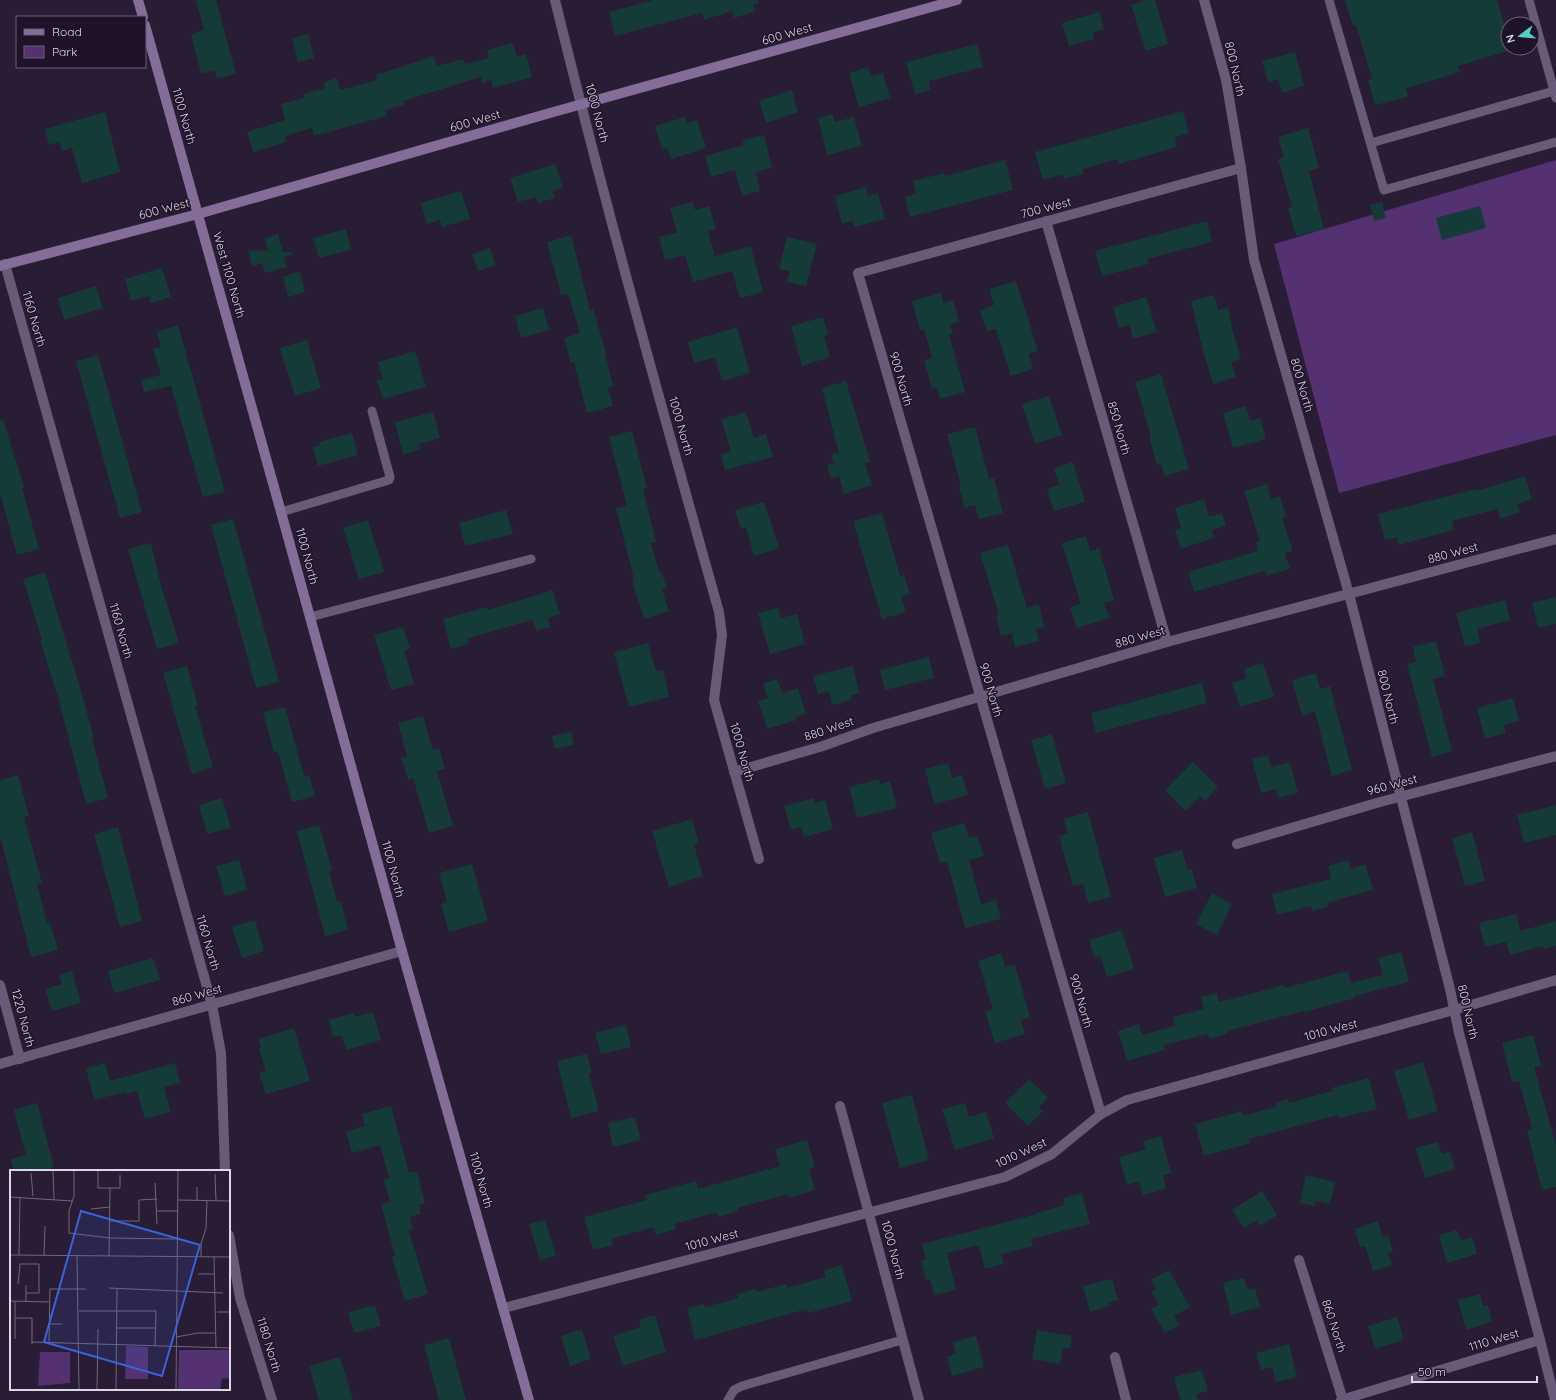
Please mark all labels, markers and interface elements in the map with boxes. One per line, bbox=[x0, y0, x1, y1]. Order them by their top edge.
legend bbox=[16, 16, 146, 68]
north arrow bbox=[1500, 16, 1540, 56]
street label: 600 West bbox=[760, 19, 814, 48]
text: Road bbox=[52, 24, 82, 39]
text: N bbox=[1503, 33, 1518, 45]
street label: 800 North bbox=[1222, 40, 1249, 98]
text: Park bbox=[52, 44, 77, 59]
street label: 1000 North bbox=[582, 82, 613, 144]
street label: 1100 North bbox=[169, 86, 200, 146]
street label: 600 West bbox=[448, 106, 502, 135]
street label: 700 West bbox=[1019, 194, 1073, 221]
street label: 600 West bbox=[137, 195, 191, 222]
street label: West 1100 North bbox=[210, 230, 249, 320]
street label: 1160 North bbox=[19, 289, 50, 348]
street label: 900 North bbox=[887, 350, 916, 408]
street label: 800 North bbox=[1288, 356, 1317, 414]
street label: 1000 North bbox=[666, 395, 697, 457]
street label: 850 North bbox=[1105, 399, 1134, 456]
street label: 1100 North bbox=[293, 526, 322, 586]
street label: 880 West bbox=[1426, 539, 1480, 566]
street label: 1160 North bbox=[106, 601, 137, 660]
street label: 880 West bbox=[1113, 622, 1167, 651]
street label: 900 North bbox=[977, 661, 1006, 719]
street label: 800 North bbox=[1374, 668, 1402, 726]
street label: 880 West bbox=[802, 713, 856, 744]
street label: 1000 North bbox=[727, 721, 758, 783]
street label: 960 West bbox=[1365, 771, 1419, 798]
street label: 1100 North bbox=[379, 839, 408, 899]
street label: 1160 North bbox=[193, 913, 224, 972]
street label: 900 North bbox=[1067, 972, 1096, 1030]
street label: 860 West bbox=[170, 980, 224, 1009]
street label: 800 North bbox=[1455, 983, 1482, 1041]
street label: 1220 North bbox=[9, 987, 38, 1049]
street label: 1010 West bbox=[1303, 1015, 1359, 1044]
street label: 1010 West bbox=[993, 1134, 1049, 1171]
street label: 1100 North bbox=[466, 1150, 497, 1210]
inset map bbox=[10, 1170, 230, 1390]
street label: 1000 North bbox=[878, 1219, 909, 1281]
street label: 1010 West bbox=[684, 1225, 740, 1254]
street label: 860 North bbox=[1319, 1297, 1350, 1354]
street label: 1180 North bbox=[254, 1315, 285, 1374]
street label: 1110 West bbox=[1467, 1325, 1521, 1354]
scale bar bbox=[1412, 1358, 1537, 1384]
text: 50 m bbox=[1418, 1364, 1446, 1379]

